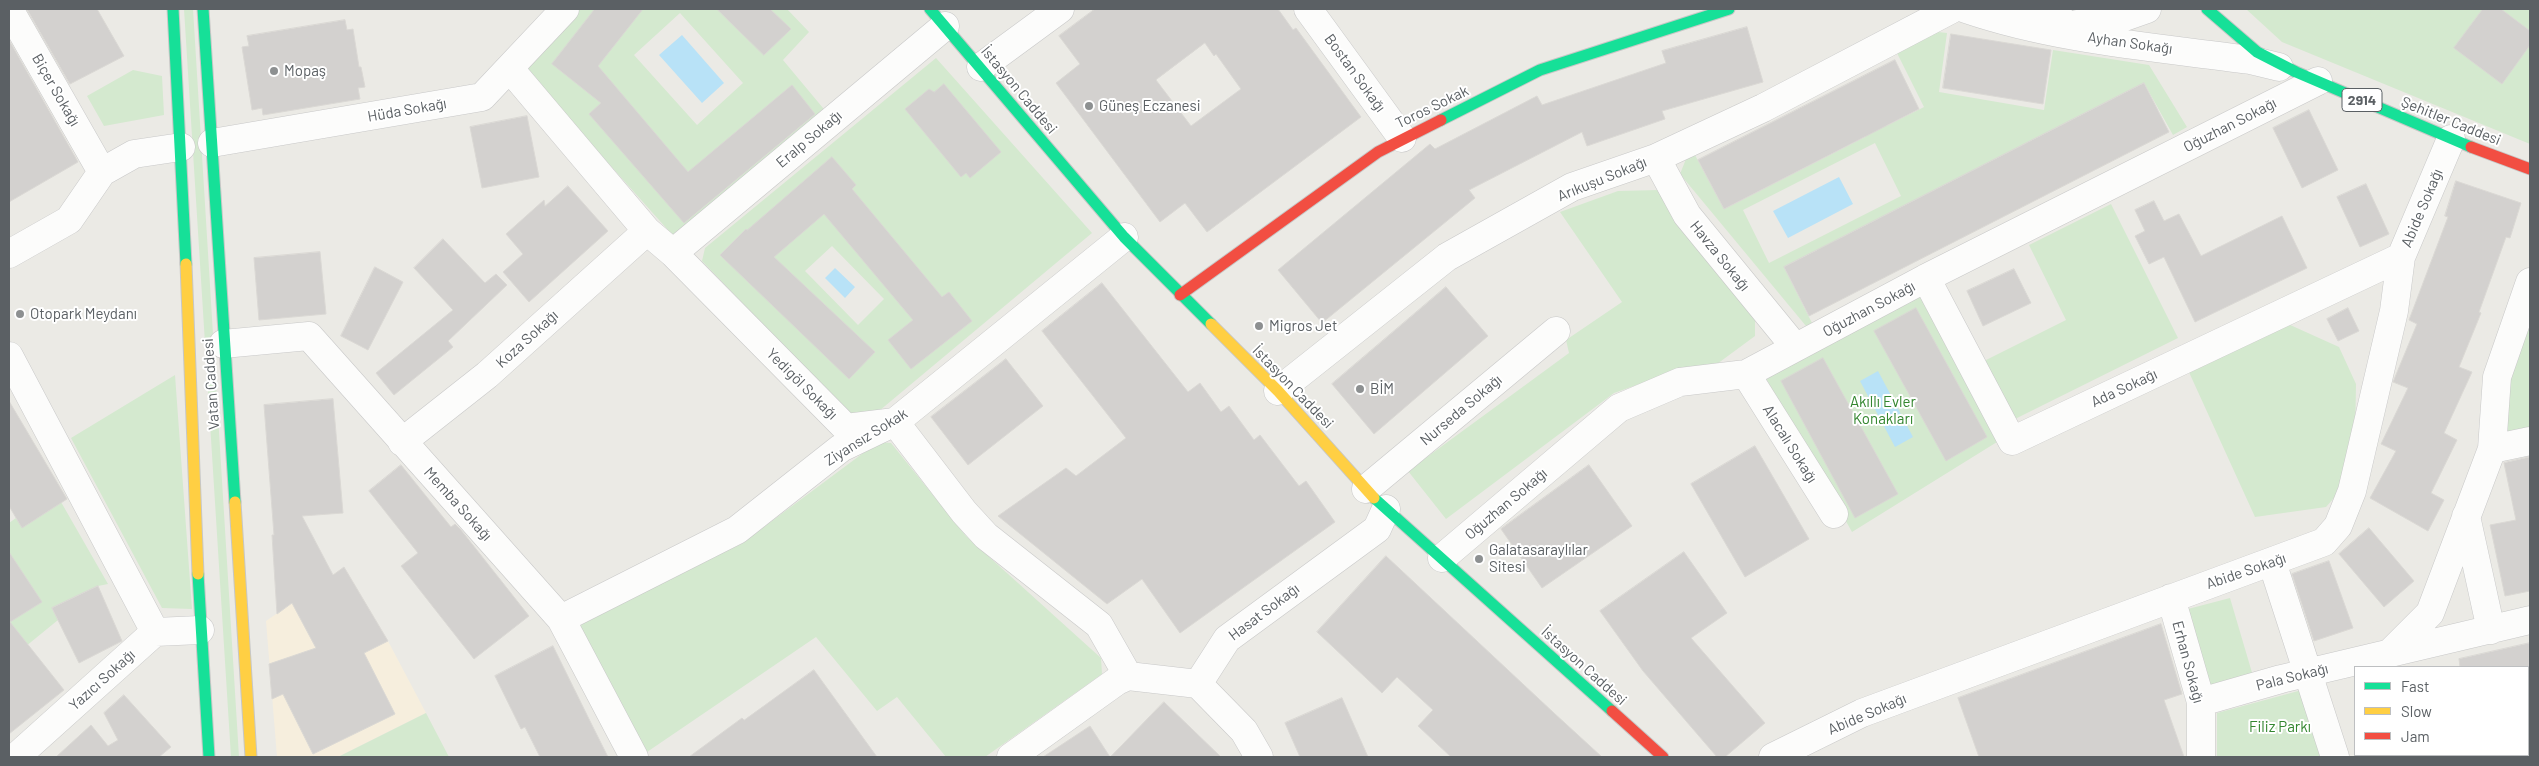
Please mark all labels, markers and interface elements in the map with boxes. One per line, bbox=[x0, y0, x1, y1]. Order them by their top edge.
street label: Ayhan Sokağı bbox=[2086, 28, 2174, 58]
street label: Bostan Sokağı bbox=[1321, 30, 1389, 116]
street label: İstasyon Caddesi bbox=[977, 43, 1061, 137]
street label: Biçer Sokağı bbox=[28, 51, 84, 129]
place label: Mopaş bbox=[284, 62, 326, 80]
marker: Mopaş bbox=[268, 65, 280, 77]
street label: Toros Sokak bbox=[1393, 82, 1471, 132]
road number: 2914 bbox=[2342, 88, 2382, 112]
street label: Şehitler Caddesi bbox=[2398, 93, 2504, 149]
street label: Hüda Sokağı bbox=[366, 94, 448, 126]
street label: Oğuzhan Sokağı bbox=[2180, 94, 2280, 156]
place label: Güneş Eczanesi bbox=[1099, 97, 1201, 115]
marker: Güneş Eczanesi bbox=[1083, 100, 1095, 112]
street label: Eralp Sokağı bbox=[773, 106, 845, 172]
street label: Arıkuşu Sokağı bbox=[1555, 153, 1649, 205]
street label: Abide Sokağı bbox=[2397, 166, 2447, 250]
street label: Havza Sokağı bbox=[1686, 217, 1754, 295]
street label: Oğuzhan Sokağı bbox=[1820, 277, 1918, 341]
place label: Otopark Meydanı bbox=[30, 305, 137, 323]
street label: Koza Sokağı bbox=[492, 306, 562, 372]
marker: Otopark Meydanı bbox=[14, 308, 26, 320]
place label: Migros Jet bbox=[1269, 317, 1337, 335]
marker: Migros Jet bbox=[1253, 320, 1265, 332]
street label: Vatan Caddesi bbox=[199, 338, 223, 430]
street label: İstasyon Caddesi bbox=[1249, 342, 1337, 432]
street label: Yedigöl Sokağı bbox=[763, 345, 841, 423]
street label: Ada Sokağı bbox=[2088, 365, 2160, 411]
street label: Nurseda Sokağı bbox=[1417, 371, 1505, 449]
place label: BİM bbox=[1370, 380, 1394, 398]
marker: BİM bbox=[1354, 383, 1366, 395]
park label: Akıllı Evler Konakları bbox=[1850, 393, 1916, 428]
street label: Alacalı Sokağı bbox=[1759, 402, 1821, 486]
street label: Ziyansız Sokak bbox=[821, 404, 911, 470]
street label: Memba Sokağı bbox=[420, 463, 496, 545]
street label: Oğuzhan Sokağı bbox=[1461, 464, 1551, 544]
place label: Galatasaraylılar Sitesi bbox=[1489, 541, 1588, 576]
street label: Abide Sokağı bbox=[2204, 549, 2288, 593]
marker: Galatasaraylılar Sitesi bbox=[1473, 553, 1485, 565]
street label: Hasat Sokağı bbox=[1225, 580, 1303, 644]
street label: Erhan Sokağı bbox=[2168, 619, 2208, 705]
street label: İstasyon Caddesi bbox=[1538, 623, 1630, 709]
street label: Yazıcı Sokağı bbox=[65, 646, 139, 714]
street label: Pala Sokağı bbox=[2254, 659, 2330, 695]
legend bbox=[2354, 666, 2529, 756]
text: Fast bbox=[2401, 677, 2429, 695]
street label: Abide Sokağı bbox=[1825, 689, 1909, 739]
text: Slow bbox=[2401, 702, 2432, 720]
park label: Filiz Parkı bbox=[2249, 718, 2311, 736]
text: Jam bbox=[2401, 727, 2430, 745]

